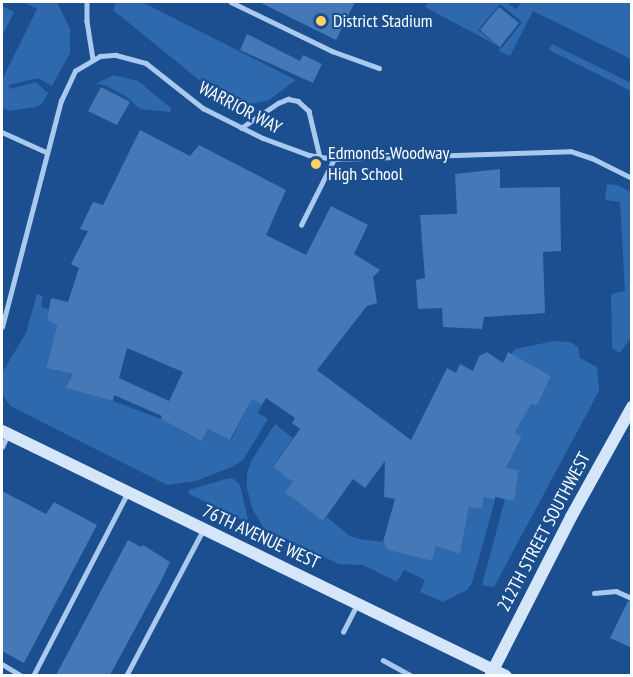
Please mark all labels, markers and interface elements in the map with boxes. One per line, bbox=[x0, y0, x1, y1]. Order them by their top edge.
place label: District Stadium bbox=[333, 10, 432, 32]
marker: District Stadium bbox=[314, 14, 328, 28]
street label: WARRIOR WAY bbox=[195, 77, 285, 139]
place label: Edmonds-Woodway High School bbox=[328, 143, 449, 186]
marker: Edmonds-Woodway High School bbox=[309, 157, 323, 171]
street label: 212TH STREET SOUTHWEST bbox=[493, 448, 595, 616]
street label: 76TH AVENUE WEST bbox=[199, 500, 323, 574]

